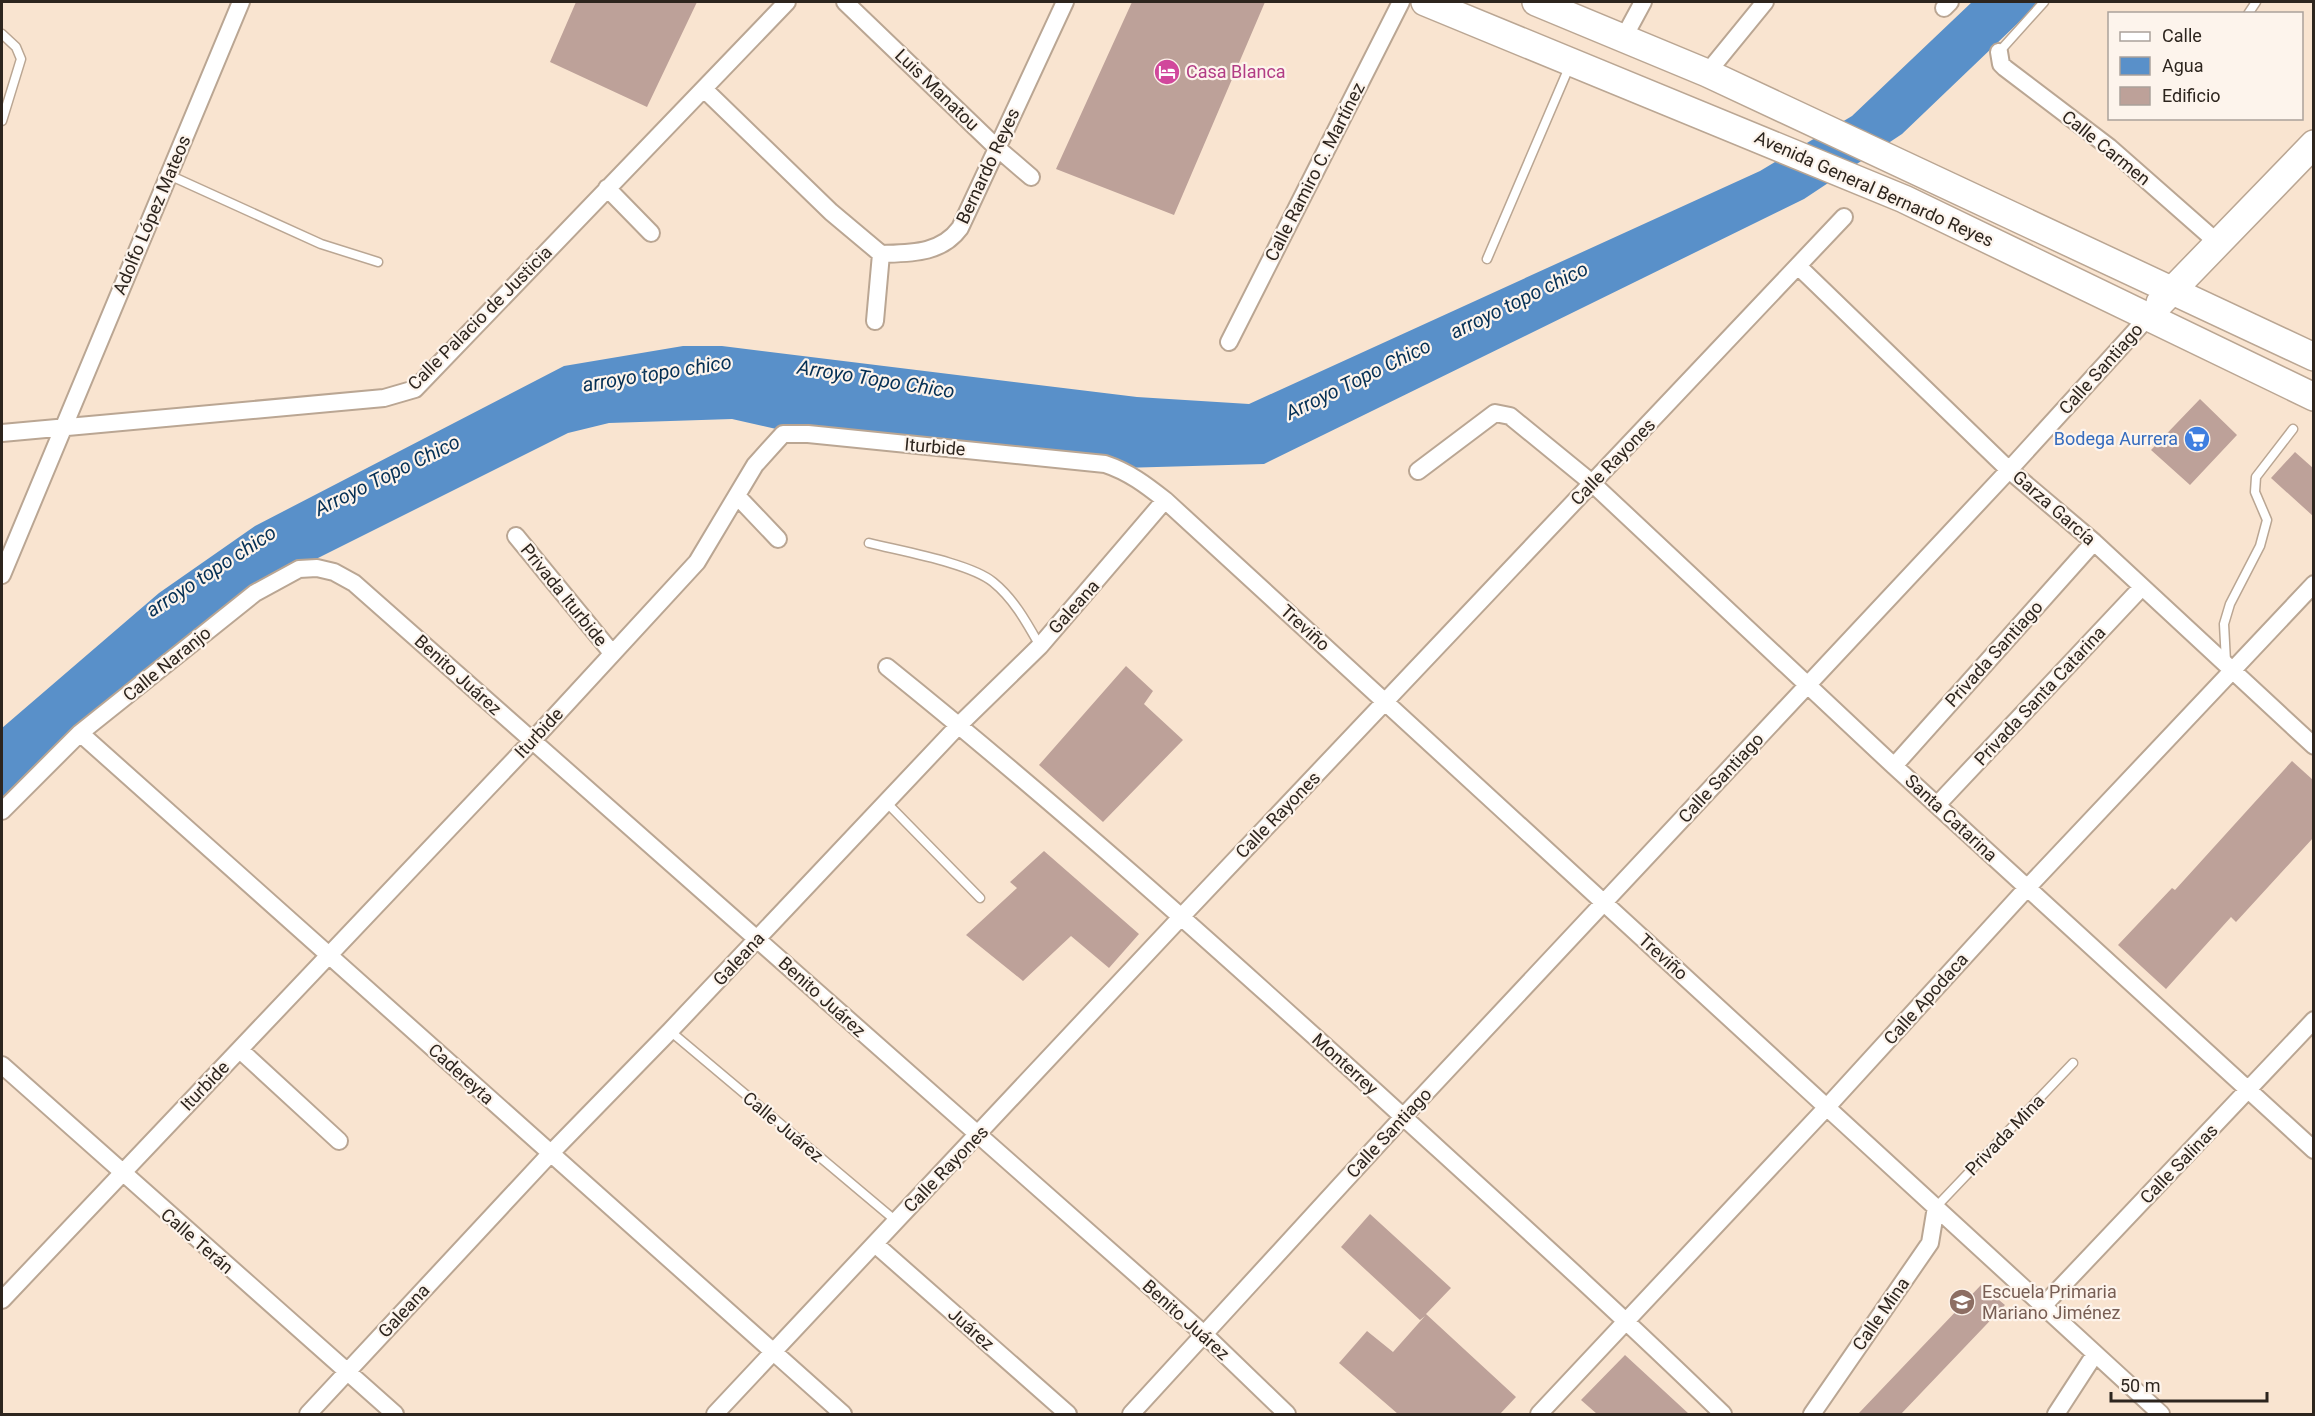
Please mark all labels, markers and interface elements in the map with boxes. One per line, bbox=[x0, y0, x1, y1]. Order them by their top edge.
legend bbox=[2108, 12, 2303, 120]
text: Calle bbox=[2162, 25, 2202, 46]
street label: Luis Manatou bbox=[891, 44, 984, 135]
text: Agua bbox=[2162, 55, 2204, 76]
hotel icon: Casa Blanca bbox=[1152, 57, 1182, 87]
place label: Casa Blanca bbox=[1186, 61, 1286, 82]
street label: Calle Ramiro C. Martínez bbox=[1260, 79, 1369, 265]
text: Edificio bbox=[2162, 85, 2221, 106]
street label: Bernardo Reyes bbox=[952, 105, 1024, 227]
street label: Calle Carmen bbox=[2058, 106, 2155, 189]
street label: Avenida General Bernardo Reyes bbox=[1752, 126, 1997, 251]
street label: Adolfo López Mateos bbox=[108, 132, 195, 298]
street label: Calle Palacio de Justicia bbox=[403, 241, 556, 394]
water label: arroyo topo chico bbox=[1446, 256, 1592, 344]
street label: Calle Santiago bbox=[2054, 319, 2147, 418]
water label: Arroyo Topo Chico bbox=[1280, 333, 1435, 425]
water label: arroyo topo chico bbox=[581, 349, 733, 397]
water label: Arroyo Topo Chico bbox=[795, 355, 956, 403]
street label: Calle Rayones bbox=[1566, 414, 1659, 509]
supermarket icon: Bodega Aurrera bbox=[2182, 424, 2212, 454]
place label: Bodega Aurrera bbox=[2054, 428, 2178, 449]
water label: Arroyo Topo Chico bbox=[309, 429, 464, 521]
street label: Iturbide bbox=[904, 433, 966, 460]
street label: Garza García bbox=[2009, 466, 2100, 549]
water label: arroyo topo chico bbox=[141, 520, 281, 622]
street label: Privada Iturbide bbox=[517, 539, 612, 650]
street label: Galeana bbox=[1044, 575, 1103, 638]
street label: Privada Santiago bbox=[1941, 596, 2047, 711]
street label: Treviño bbox=[1276, 600, 1334, 655]
street label: Calle Naranjo bbox=[119, 622, 215, 705]
street label: Privada Santa Catarina bbox=[1970, 622, 2110, 770]
street label: Benito Juárez bbox=[411, 630, 506, 719]
street label: Iturbide bbox=[510, 703, 567, 762]
street label: Calle Santiago bbox=[1674, 728, 1768, 827]
street label: Calle Rayones bbox=[1231, 767, 1324, 862]
street label: Santa Catarina bbox=[1901, 770, 2002, 866]
street label: Galeana bbox=[709, 928, 769, 990]
street label: Treviño bbox=[1634, 929, 1692, 984]
street label: Calle Apodaca bbox=[1879, 949, 1972, 1049]
street label: Benito Juárez bbox=[775, 952, 870, 1041]
street label: Monterrey bbox=[1308, 1029, 1383, 1099]
street label: Cadereyta bbox=[424, 1039, 498, 1108]
street label: Iturbide bbox=[176, 1056, 233, 1115]
street label: Calle Santiago bbox=[1342, 1083, 1436, 1182]
street label: Calle Juárez bbox=[739, 1087, 828, 1166]
street label: Privada Mina bbox=[1961, 1090, 2048, 1180]
street label: Calle Salinas bbox=[2135, 1119, 2222, 1208]
street label: Calle Rayones bbox=[899, 1121, 992, 1216]
street label: Calle Terán bbox=[157, 1204, 238, 1278]
street label: Calle Mina bbox=[1848, 1273, 1913, 1354]
street label: Benito Juárez bbox=[1139, 1275, 1234, 1364]
street label: Galeana bbox=[374, 1280, 434, 1342]
place label: Escuela Primaria Mariano Jiménez bbox=[1982, 1281, 2121, 1323]
school or university icon: Escuela Primaria Mariano Jiménez bbox=[1947, 1287, 1977, 1317]
street label: Juárez bbox=[944, 1303, 999, 1354]
scale bar bbox=[2111, 1365, 2267, 1403]
text: 50 m bbox=[2120, 1375, 2160, 1396]

